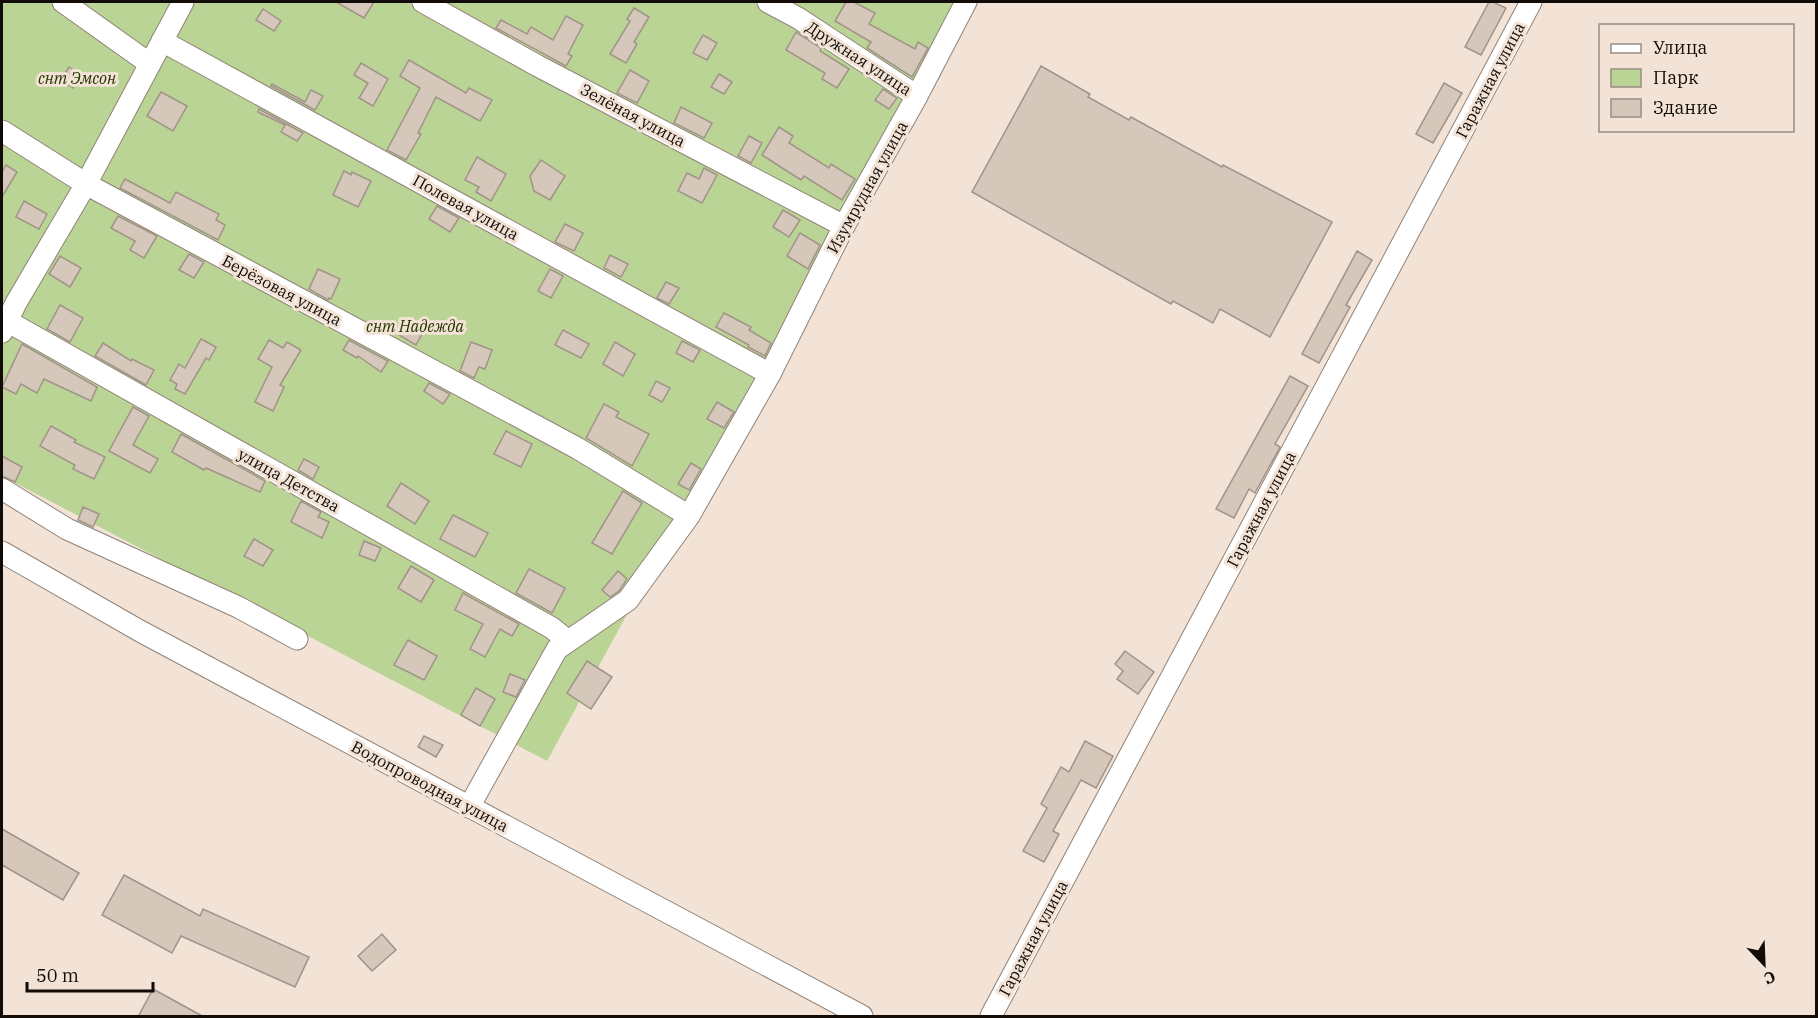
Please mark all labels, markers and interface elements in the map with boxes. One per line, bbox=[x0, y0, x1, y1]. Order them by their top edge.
street label: Дружная улица bbox=[803, 16, 916, 100]
street label: Гаражная улица bbox=[1451, 19, 1529, 141]
legend bbox=[1599, 24, 1794, 132]
text: Улица bbox=[1653, 36, 1708, 59]
text: Парк bbox=[1653, 66, 1699, 89]
park label: снт Эмсон bbox=[38, 68, 116, 88]
street label: Зелёная улица bbox=[577, 79, 689, 151]
text: Здание bbox=[1653, 96, 1718, 119]
street label: Изумрудная улица bbox=[822, 117, 912, 257]
street label: Полевая улица bbox=[410, 170, 523, 244]
street label: Берёзовая улица bbox=[219, 250, 345, 330]
park label: снт Надежда bbox=[366, 316, 464, 336]
street label: улица Детства bbox=[235, 444, 344, 516]
street label: Гаражная улица bbox=[1222, 448, 1300, 570]
street label: Водопроводная улица bbox=[348, 736, 512, 836]
street label: Гаражная улица bbox=[994, 877, 1072, 999]
north arrow bbox=[1734, 934, 1794, 994]
scale bar bbox=[27, 955, 153, 993]
text: 50 m bbox=[36, 964, 79, 987]
text: С bbox=[1761, 967, 1779, 989]

